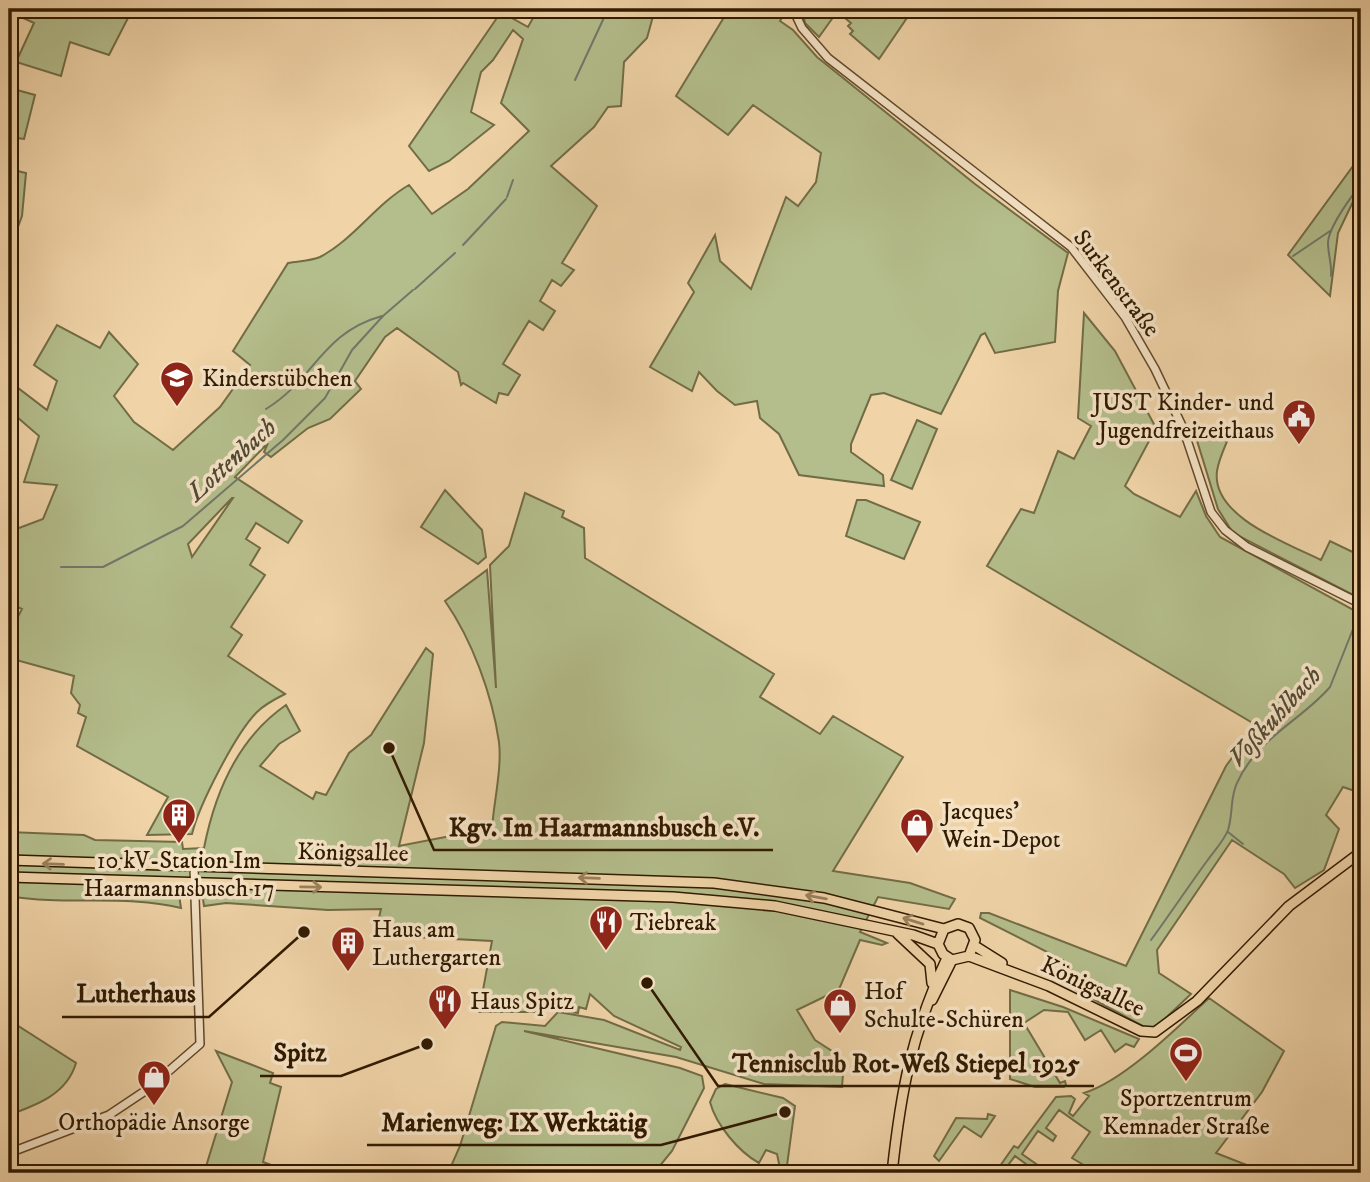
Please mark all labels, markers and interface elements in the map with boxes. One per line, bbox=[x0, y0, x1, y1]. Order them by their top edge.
street label: Surkenstraße bbox=[1066, 224, 1166, 343]
school or university icon: Kinderstübchen bbox=[158, 359, 196, 408]
place label: Kinderstübchen bbox=[202, 364, 353, 394]
place label: JUST Kinder- und Jugendfreizeithaus bbox=[1091, 388, 1274, 446]
public building icon: JUST Kinder- und Jugendfreizeithaus bbox=[1280, 397, 1318, 446]
water label: Lottenbach bbox=[179, 411, 284, 510]
water label: Voßkuhlbach bbox=[1221, 660, 1329, 774]
building icon: 10 kV-Station Im Haarmannsbusch 17 bbox=[160, 796, 198, 845]
place label: Jacques’ Wein-Depot bbox=[940, 797, 1061, 855]
callout: Kgv. Im Haarmannsbusch e.V. bbox=[434, 803, 773, 850]
shop icon: Jacques’ Wein-Depot bbox=[898, 806, 936, 855]
text: Kgv. Im Haarmannsbusch e.V. bbox=[449, 812, 759, 845]
street label: Königsallee bbox=[297, 837, 409, 869]
place label: 10 kV-Station Im Haarmannsbusch 17 bbox=[83, 846, 275, 904]
one-way arrow bbox=[42, 857, 65, 870]
one-way arrow bbox=[578, 871, 601, 884]
one-way arrow bbox=[299, 881, 322, 894]
one-way arrow bbox=[805, 890, 828, 903]
restaurant icon: Tiebreak bbox=[587, 903, 625, 952]
place label: Tiebreak bbox=[630, 908, 716, 938]
one-way arrow bbox=[902, 914, 924, 927]
place label: Haus am Luthergarten bbox=[372, 915, 501, 973]
building icon: Haus am Luthergarten bbox=[329, 924, 367, 973]
street label: Königsallee bbox=[1036, 950, 1149, 1024]
callout: Lutherhaus bbox=[62, 970, 209, 1017]
place label: Hof Schulte-Schüren bbox=[864, 977, 1024, 1035]
text: Lutherhaus bbox=[76, 978, 196, 1011]
restaurant icon: Haus Spitz bbox=[426, 982, 464, 1031]
shop icon: Hof Schulte-Schüren bbox=[821, 986, 859, 1035]
place label: Haus Spitz bbox=[470, 987, 575, 1017]
callout: Spitz bbox=[260, 1029, 341, 1076]
sports icon: Sportzentrum Kemnader Straße bbox=[1167, 1034, 1205, 1083]
text: Spitz bbox=[274, 1037, 327, 1070]
callout: Tennisclub Rot-Weß Stiepel 1925 bbox=[718, 1039, 1094, 1086]
text: Tennisclub Rot-Weß Stiepel 1925 bbox=[731, 1048, 1080, 1081]
shop icon: Orthopädie Ansorge bbox=[135, 1058, 173, 1107]
place label: Sportzentrum Kemnader Straße bbox=[1102, 1084, 1270, 1142]
callout: Marienweg: IX Werktätig bbox=[367, 1098, 661, 1145]
text: Marienweg: IX Werktätig bbox=[381, 1107, 648, 1140]
place label: Orthopädie Ansorge bbox=[58, 1108, 250, 1138]

